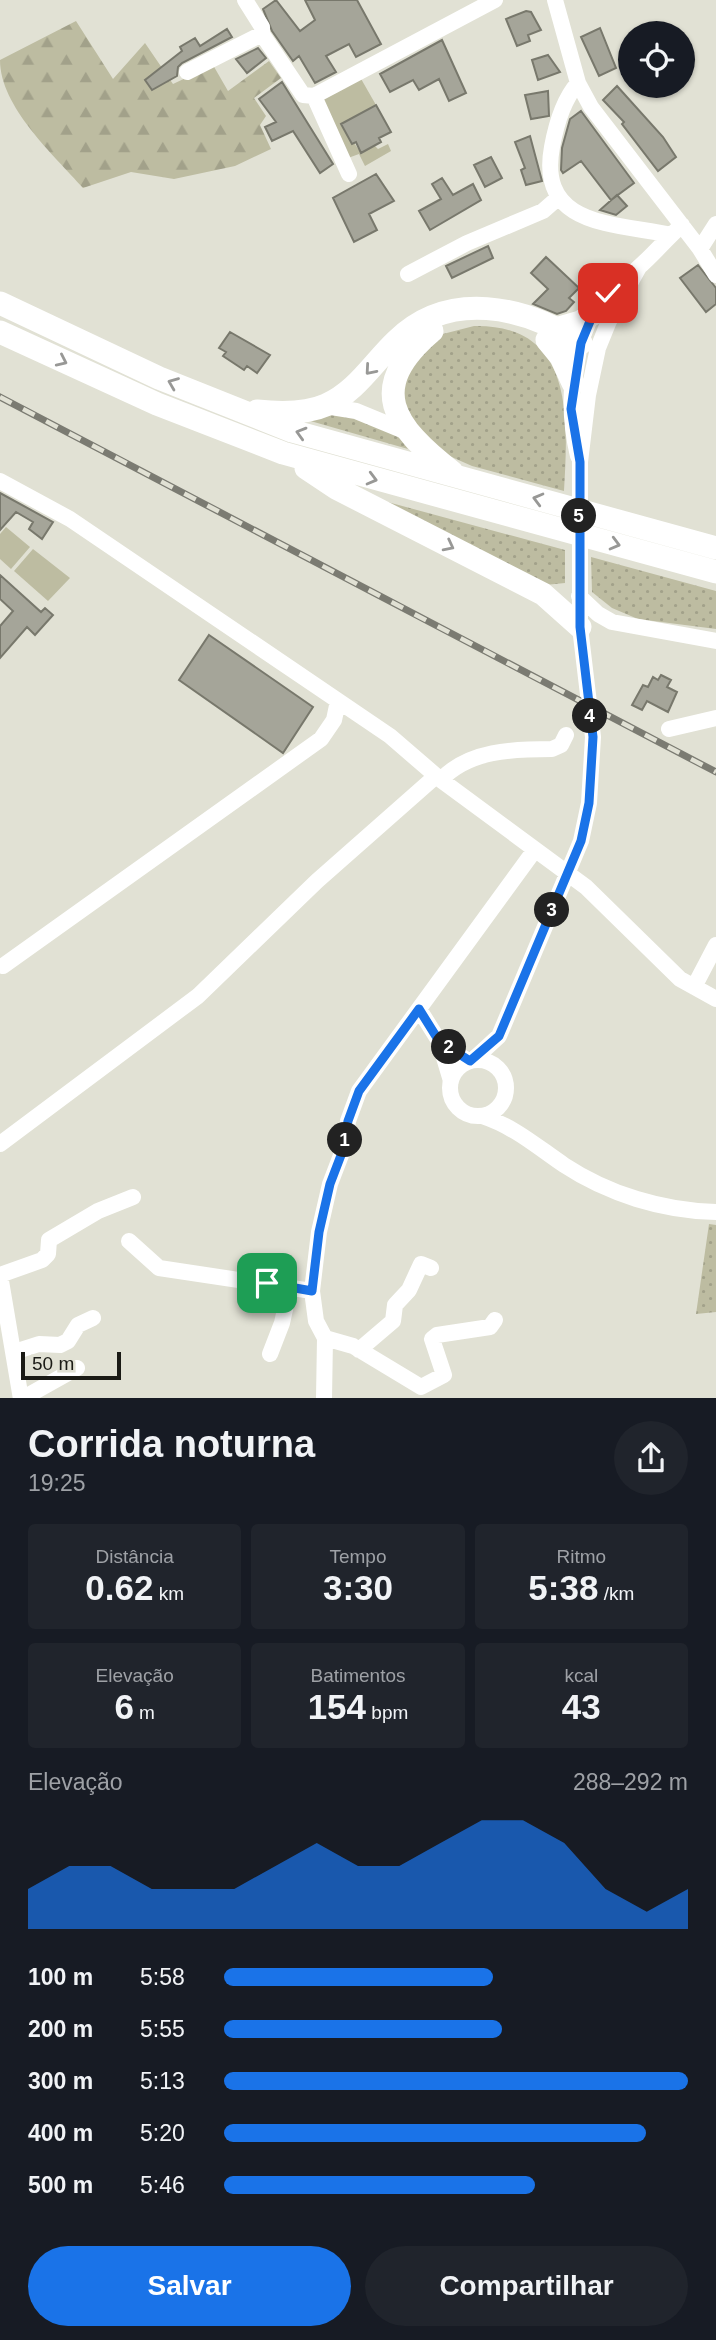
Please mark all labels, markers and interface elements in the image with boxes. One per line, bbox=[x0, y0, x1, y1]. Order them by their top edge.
map controls bbox=[618, 21, 695, 98]
button: locate bbox=[618, 21, 695, 98]
pin bbox=[578, 263, 638, 323]
icon: check bbox=[589, 274, 627, 312]
one-way arrow bbox=[54, 353, 67, 367]
one-way arrow bbox=[366, 362, 378, 375]
one-way arrow bbox=[167, 378, 179, 392]
one-way arrow bbox=[295, 426, 307, 441]
one-way arrow bbox=[366, 471, 378, 485]
one-way arrow bbox=[533, 493, 545, 508]
pin: 5 bbox=[562, 498, 596, 534]
text: 5 bbox=[573, 505, 584, 526]
one-way arrow bbox=[609, 536, 621, 550]
one-way arrow bbox=[442, 538, 454, 551]
pin: 4 bbox=[572, 698, 608, 734]
text: 4 bbox=[584, 705, 595, 726]
pin: 3 bbox=[534, 892, 570, 928]
text: 3 bbox=[546, 899, 557, 920]
pin: 2 bbox=[432, 1030, 466, 1064]
text: 2 bbox=[443, 1036, 454, 1057]
pin: 1 bbox=[328, 1122, 362, 1158]
text: 1 bbox=[339, 1129, 350, 1150]
pin bbox=[237, 1253, 297, 1313]
icon: arrive bbox=[248, 1264, 286, 1302]
scale bar bbox=[21, 1350, 121, 1381]
text: 50 m bbox=[32, 1353, 74, 1374]
button: share bbox=[614, 1421, 688, 1495]
text: Corrida noturna bbox=[28, 1423, 315, 1465]
text: 19:25 bbox=[28, 1470, 86, 1496]
text: Distância bbox=[96, 1546, 174, 1567]
text: Tempo bbox=[329, 1546, 387, 1567]
text: Ritmo bbox=[557, 1546, 606, 1567]
text: 0.62 bbox=[85, 1568, 153, 1607]
text: 3:30 bbox=[323, 1568, 393, 1607]
text: 5:38 bbox=[528, 1568, 598, 1607]
text: km bbox=[153, 1583, 184, 1604]
text: /km bbox=[598, 1583, 634, 1604]
text: Elevação bbox=[96, 1665, 174, 1686]
text: Batimentos bbox=[310, 1665, 406, 1686]
text: kcal bbox=[564, 1665, 598, 1686]
text: 6 bbox=[114, 1687, 134, 1726]
text: 154 bbox=[308, 1687, 366, 1726]
text: 43 bbox=[562, 1687, 601, 1726]
text: m bbox=[134, 1702, 155, 1723]
text: bpm bbox=[366, 1702, 408, 1723]
text: Elevação bbox=[28, 1769, 123, 1795]
text: 288–292 m bbox=[573, 1769, 688, 1795]
text: 100 m bbox=[28, 1964, 93, 1990]
text: 5:58 bbox=[140, 1964, 185, 1990]
text: 200 m bbox=[28, 2016, 93, 2042]
text: 5:55 bbox=[140, 2016, 185, 2042]
text: 300 m bbox=[28, 2068, 93, 2094]
text: 5:13 bbox=[140, 2068, 185, 2094]
text: 400 m bbox=[28, 2120, 93, 2146]
text: 5:20 bbox=[140, 2120, 185, 2146]
text: 500 m bbox=[28, 2172, 93, 2198]
text: 5:46 bbox=[140, 2172, 185, 2198]
button: Salvar bbox=[28, 2246, 351, 2326]
button: Compartilhar bbox=[365, 2246, 688, 2326]

